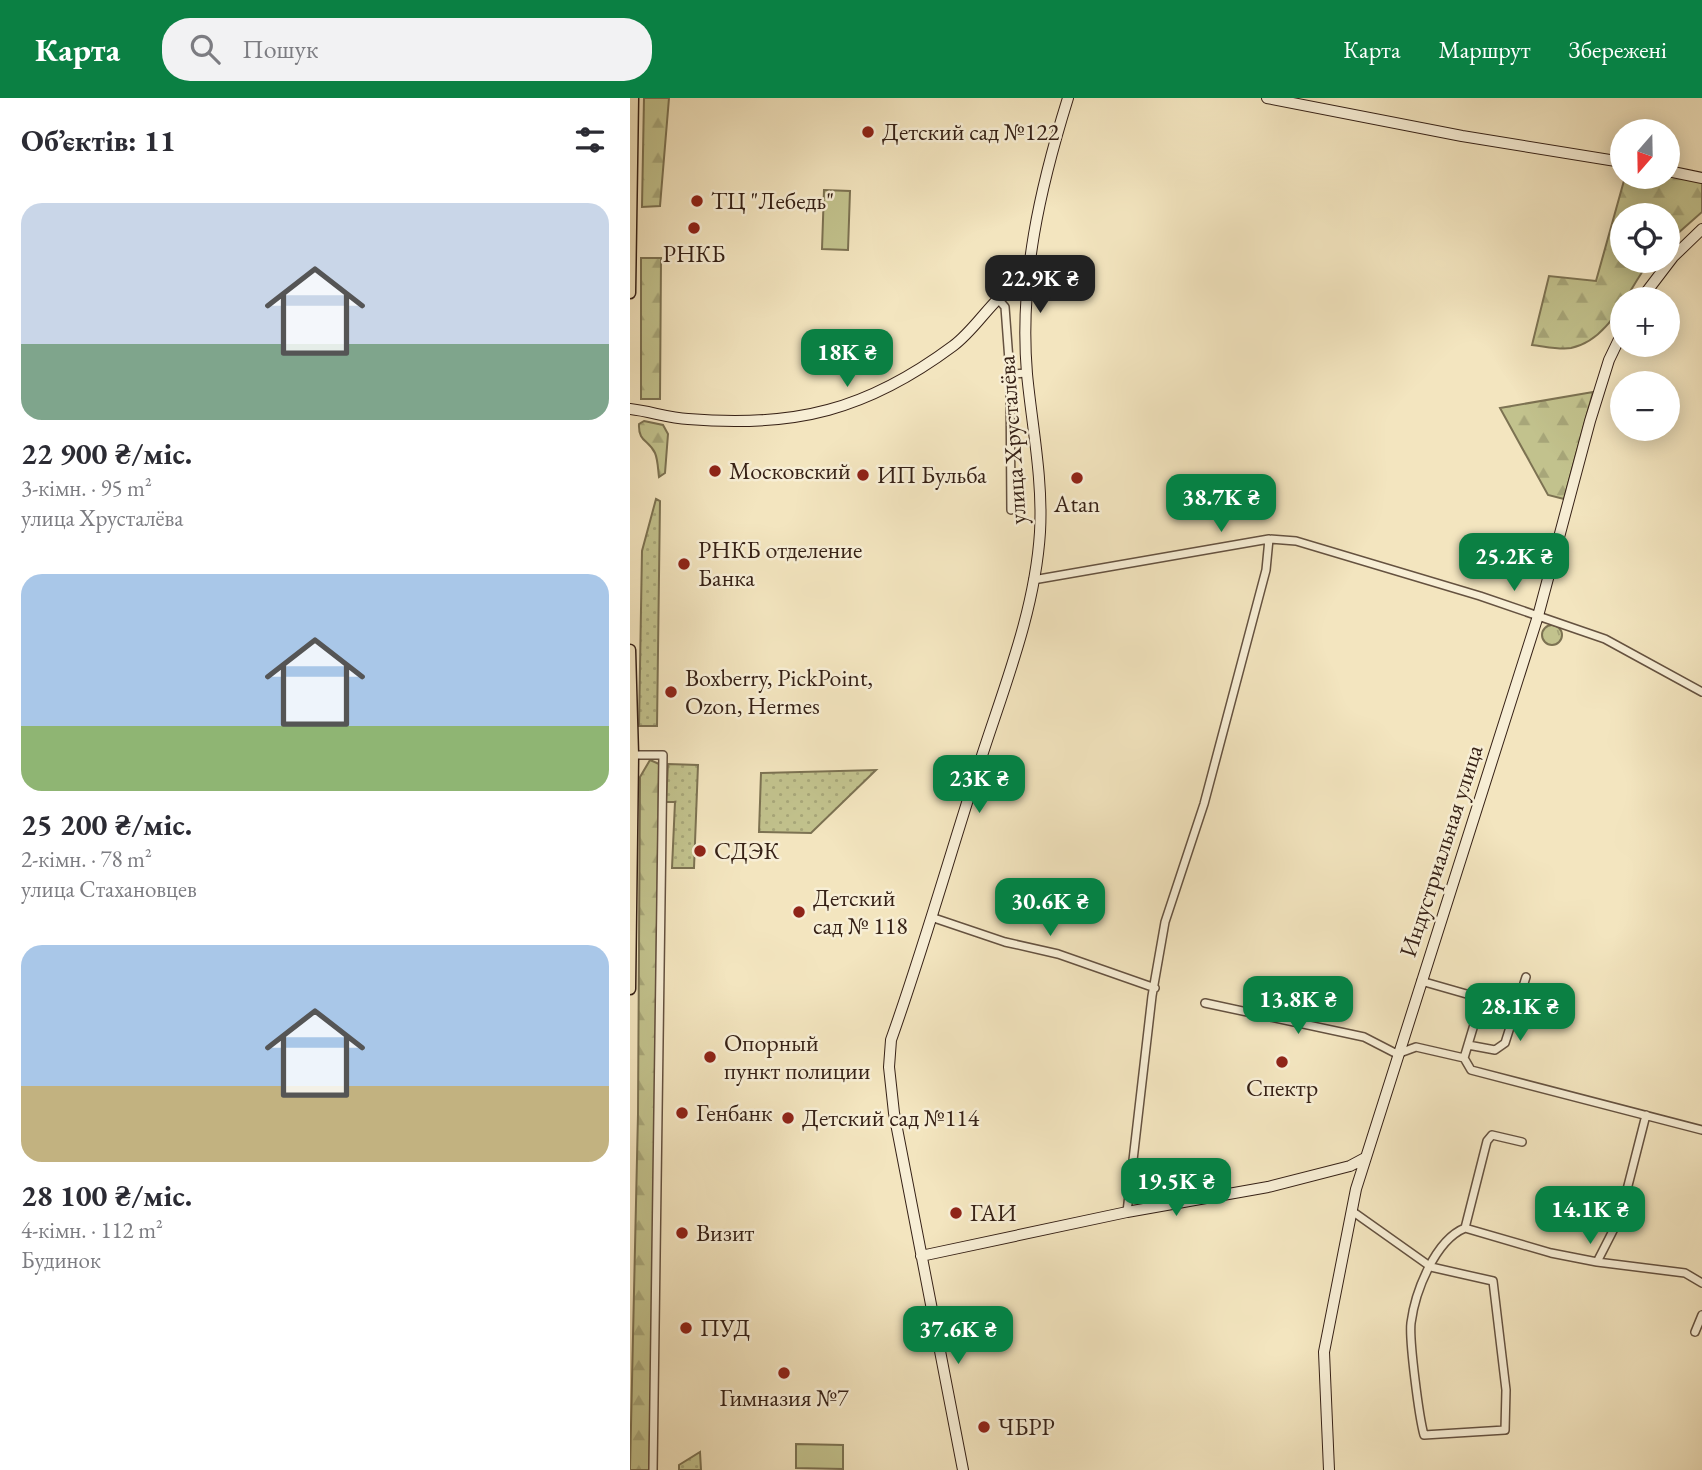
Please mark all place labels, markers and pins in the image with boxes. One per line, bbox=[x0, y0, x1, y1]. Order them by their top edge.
place label: Детский сад №122 bbox=[882, 116, 1060, 147]
marker: Детский сад №122 bbox=[860, 124, 876, 140]
place label: ТЦ "Лебедь" bbox=[711, 185, 834, 216]
marker: ТЦ "Лебедь" bbox=[689, 193, 705, 209]
marker: РНКБ bbox=[686, 220, 702, 236]
place label: РНКБ bbox=[663, 238, 725, 269]
pin: 22.9K ₴ bbox=[975, 256, 1105, 315]
pin: 18K ₴ bbox=[798, 330, 896, 389]
place label: Московский bbox=[729, 455, 851, 486]
place label: ИП Бульба bbox=[877, 459, 987, 490]
marker: Московский bbox=[707, 463, 723, 479]
marker: ИП Бульба bbox=[855, 467, 871, 483]
marker: Atan bbox=[1069, 470, 1085, 486]
pin: 38.7K ₴ bbox=[1156, 474, 1286, 534]
place label: Atan bbox=[1053, 488, 1101, 519]
pin: 25.2K ₴ bbox=[1449, 533, 1579, 593]
place label: РНКБ отделение Банка bbox=[698, 534, 862, 593]
marker: РНКБ отделение Банка bbox=[676, 556, 692, 572]
place label: Boxberry, PickPoint, Ozon, Hermes bbox=[685, 662, 873, 721]
marker: Boxberry, PickPoint, Ozon, Hermes bbox=[663, 684, 679, 700]
pin: 23K ₴ bbox=[930, 756, 1028, 815]
place label: СДЭК bbox=[714, 835, 780, 866]
marker: СДЭК bbox=[692, 843, 708, 859]
pin: 30.6K ₴ bbox=[985, 878, 1115, 938]
place label: Детский сад № 118 bbox=[813, 882, 908, 941]
marker: Детский сад № 118 bbox=[791, 904, 807, 920]
pin: 13.8K ₴ bbox=[1233, 976, 1363, 1036]
pin: 28.1K ₴ bbox=[1455, 984, 1585, 1043]
place label: Опорный пункт полиции bbox=[724, 1027, 871, 1086]
marker: Опорный пункт полиции bbox=[702, 1049, 718, 1065]
marker: Спектр bbox=[1274, 1054, 1290, 1070]
place label: Спектр bbox=[1246, 1072, 1318, 1103]
place label: Генбанк bbox=[696, 1097, 773, 1128]
place label: Детский сад №114 bbox=[802, 1102, 980, 1133]
marker: Генбанк bbox=[674, 1105, 690, 1121]
marker: Детский сад №114 bbox=[780, 1110, 796, 1126]
pin: 19.5K ₴ bbox=[1111, 1158, 1241, 1218]
pin: 14.1K ₴ bbox=[1525, 1186, 1655, 1246]
place label: ГАИ bbox=[970, 1197, 1016, 1228]
marker: ГАИ bbox=[948, 1205, 964, 1221]
place label: Визит bbox=[696, 1217, 755, 1248]
marker: Визит bbox=[674, 1225, 690, 1241]
pin: 37.6K ₴ bbox=[893, 1306, 1023, 1366]
place label: ПУД bbox=[700, 1312, 750, 1343]
marker: ПУД bbox=[678, 1320, 694, 1336]
marker: Гимназия №7 bbox=[776, 1365, 792, 1381]
place label: Гимназия №7 bbox=[719, 1382, 849, 1413]
place label: ЧБРР bbox=[998, 1411, 1055, 1442]
marker: ЧБРР bbox=[976, 1419, 992, 1435]

